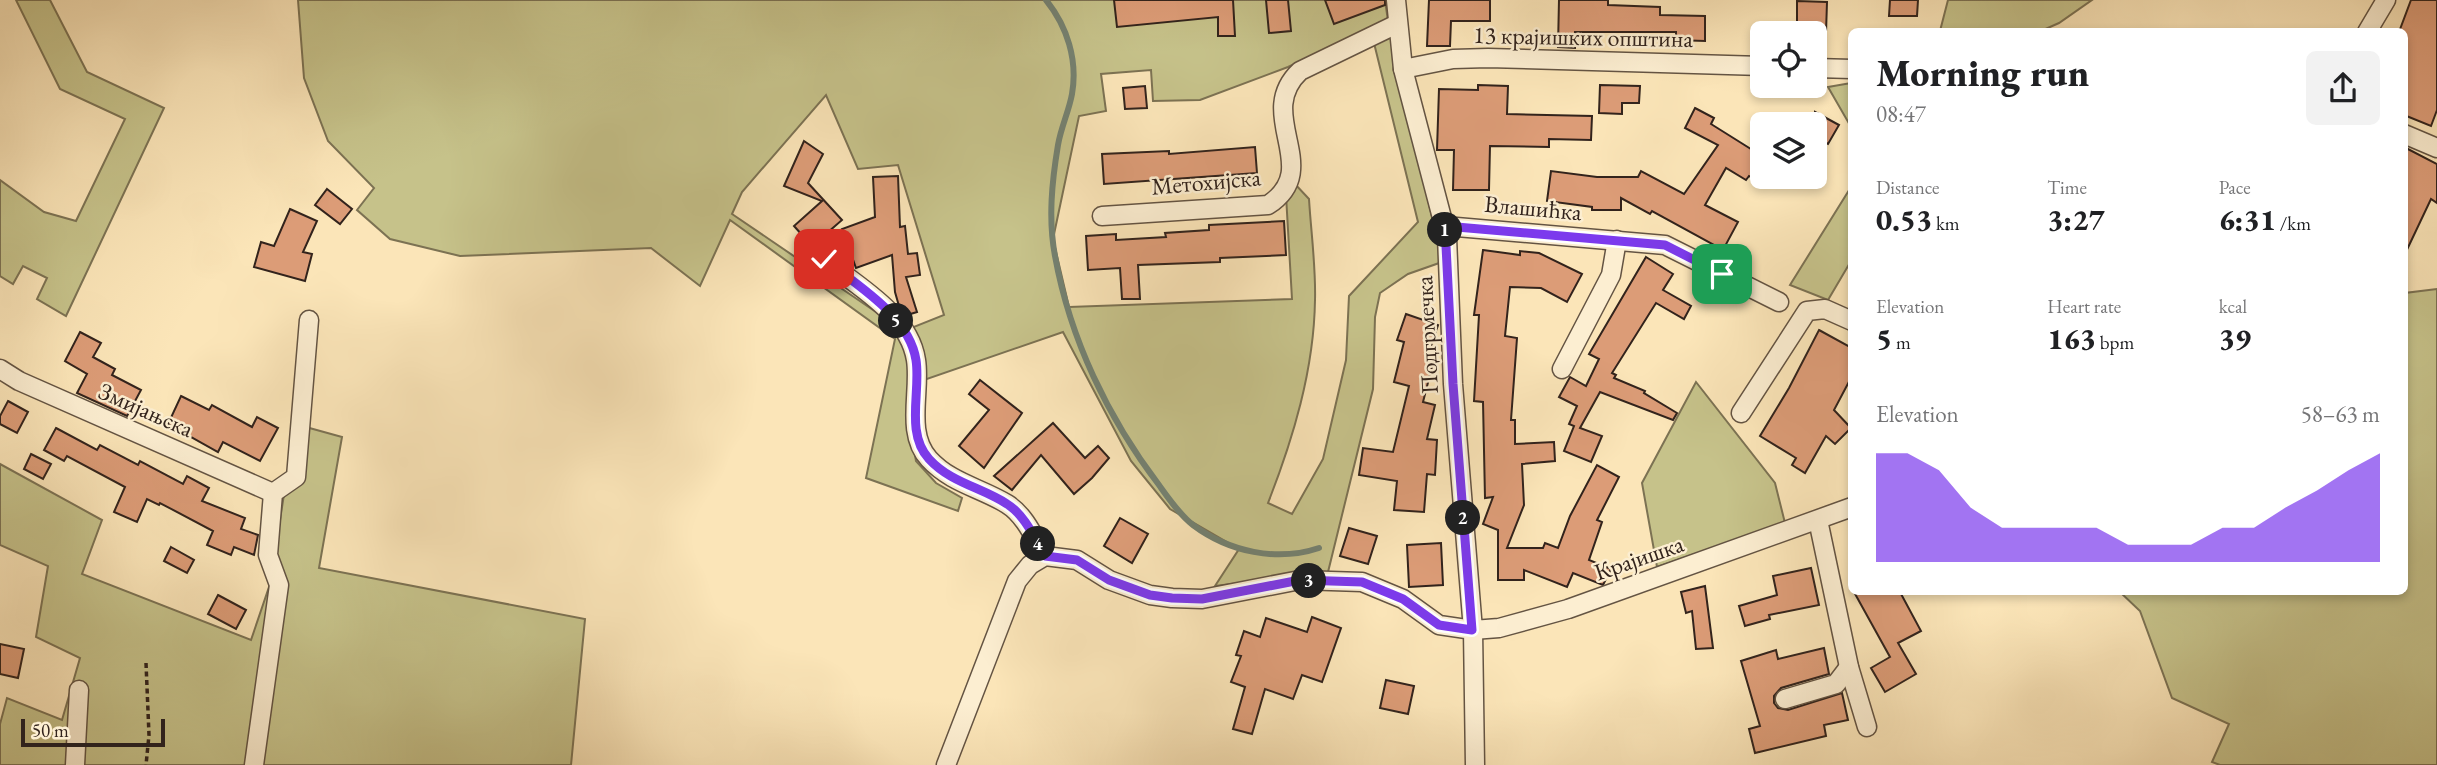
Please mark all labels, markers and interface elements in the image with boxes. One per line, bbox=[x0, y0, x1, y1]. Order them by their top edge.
street label: 13 крајишких општина bbox=[1473, 19, 1694, 54]
map controls bbox=[1750, 21, 1827, 189]
button: locate bbox=[1750, 21, 1827, 98]
text: Morning run bbox=[1876, 48, 2089, 97]
button: share bbox=[2306, 51, 2380, 125]
text: 08:47 bbox=[1876, 99, 1926, 129]
button: layers bbox=[1750, 112, 1827, 189]
street label: Метохијска bbox=[1150, 161, 1262, 202]
text: Distance bbox=[1876, 175, 1939, 200]
text: Time bbox=[2047, 175, 2087, 200]
text: Pace bbox=[2219, 175, 2251, 200]
street label: Влашићка bbox=[1483, 188, 1583, 227]
text: 0.53 bbox=[1876, 200, 1932, 239]
text: 3:27 bbox=[2047, 200, 2105, 239]
text: 6:31 bbox=[2219, 200, 2276, 239]
text: km bbox=[1932, 211, 1960, 236]
text: /km bbox=[2276, 211, 2311, 236]
pin: 1 bbox=[1428, 212, 1462, 247]
text: 1 bbox=[1439, 217, 1450, 242]
pin bbox=[794, 229, 854, 289]
icon: check bbox=[805, 240, 843, 278]
pin bbox=[1692, 244, 1752, 304]
icon: arrive bbox=[1703, 255, 1741, 293]
street label: Подгрмечка bbox=[1408, 275, 1445, 395]
text: Elevation bbox=[1876, 294, 1944, 319]
text: Heart rate bbox=[2047, 294, 2121, 319]
text: kcal bbox=[2219, 294, 2247, 319]
pin: 5 bbox=[878, 304, 914, 338]
text: 5 bbox=[890, 308, 901, 333]
text: 5 bbox=[1876, 319, 1892, 358]
text: 163 bbox=[2047, 319, 2096, 358]
text: 39 bbox=[2219, 319, 2251, 358]
text: m bbox=[1892, 330, 1911, 355]
text: bpm bbox=[2096, 330, 2134, 355]
street label: Змијањска bbox=[94, 375, 199, 444]
text: Elevation bbox=[1876, 399, 1959, 429]
text: 58–63 m bbox=[2301, 399, 2380, 429]
pin: 2 bbox=[1446, 500, 1480, 536]
text: 2 bbox=[1457, 505, 1468, 530]
pin: 4 bbox=[1020, 526, 1056, 562]
street label: Крајишка bbox=[1590, 528, 1688, 587]
text: 4 bbox=[1032, 531, 1043, 556]
pin: 3 bbox=[1292, 564, 1326, 598]
text: 3 bbox=[1303, 568, 1314, 593]
scale bar bbox=[21, 716, 164, 748]
text: 50 m bbox=[32, 718, 69, 743]

